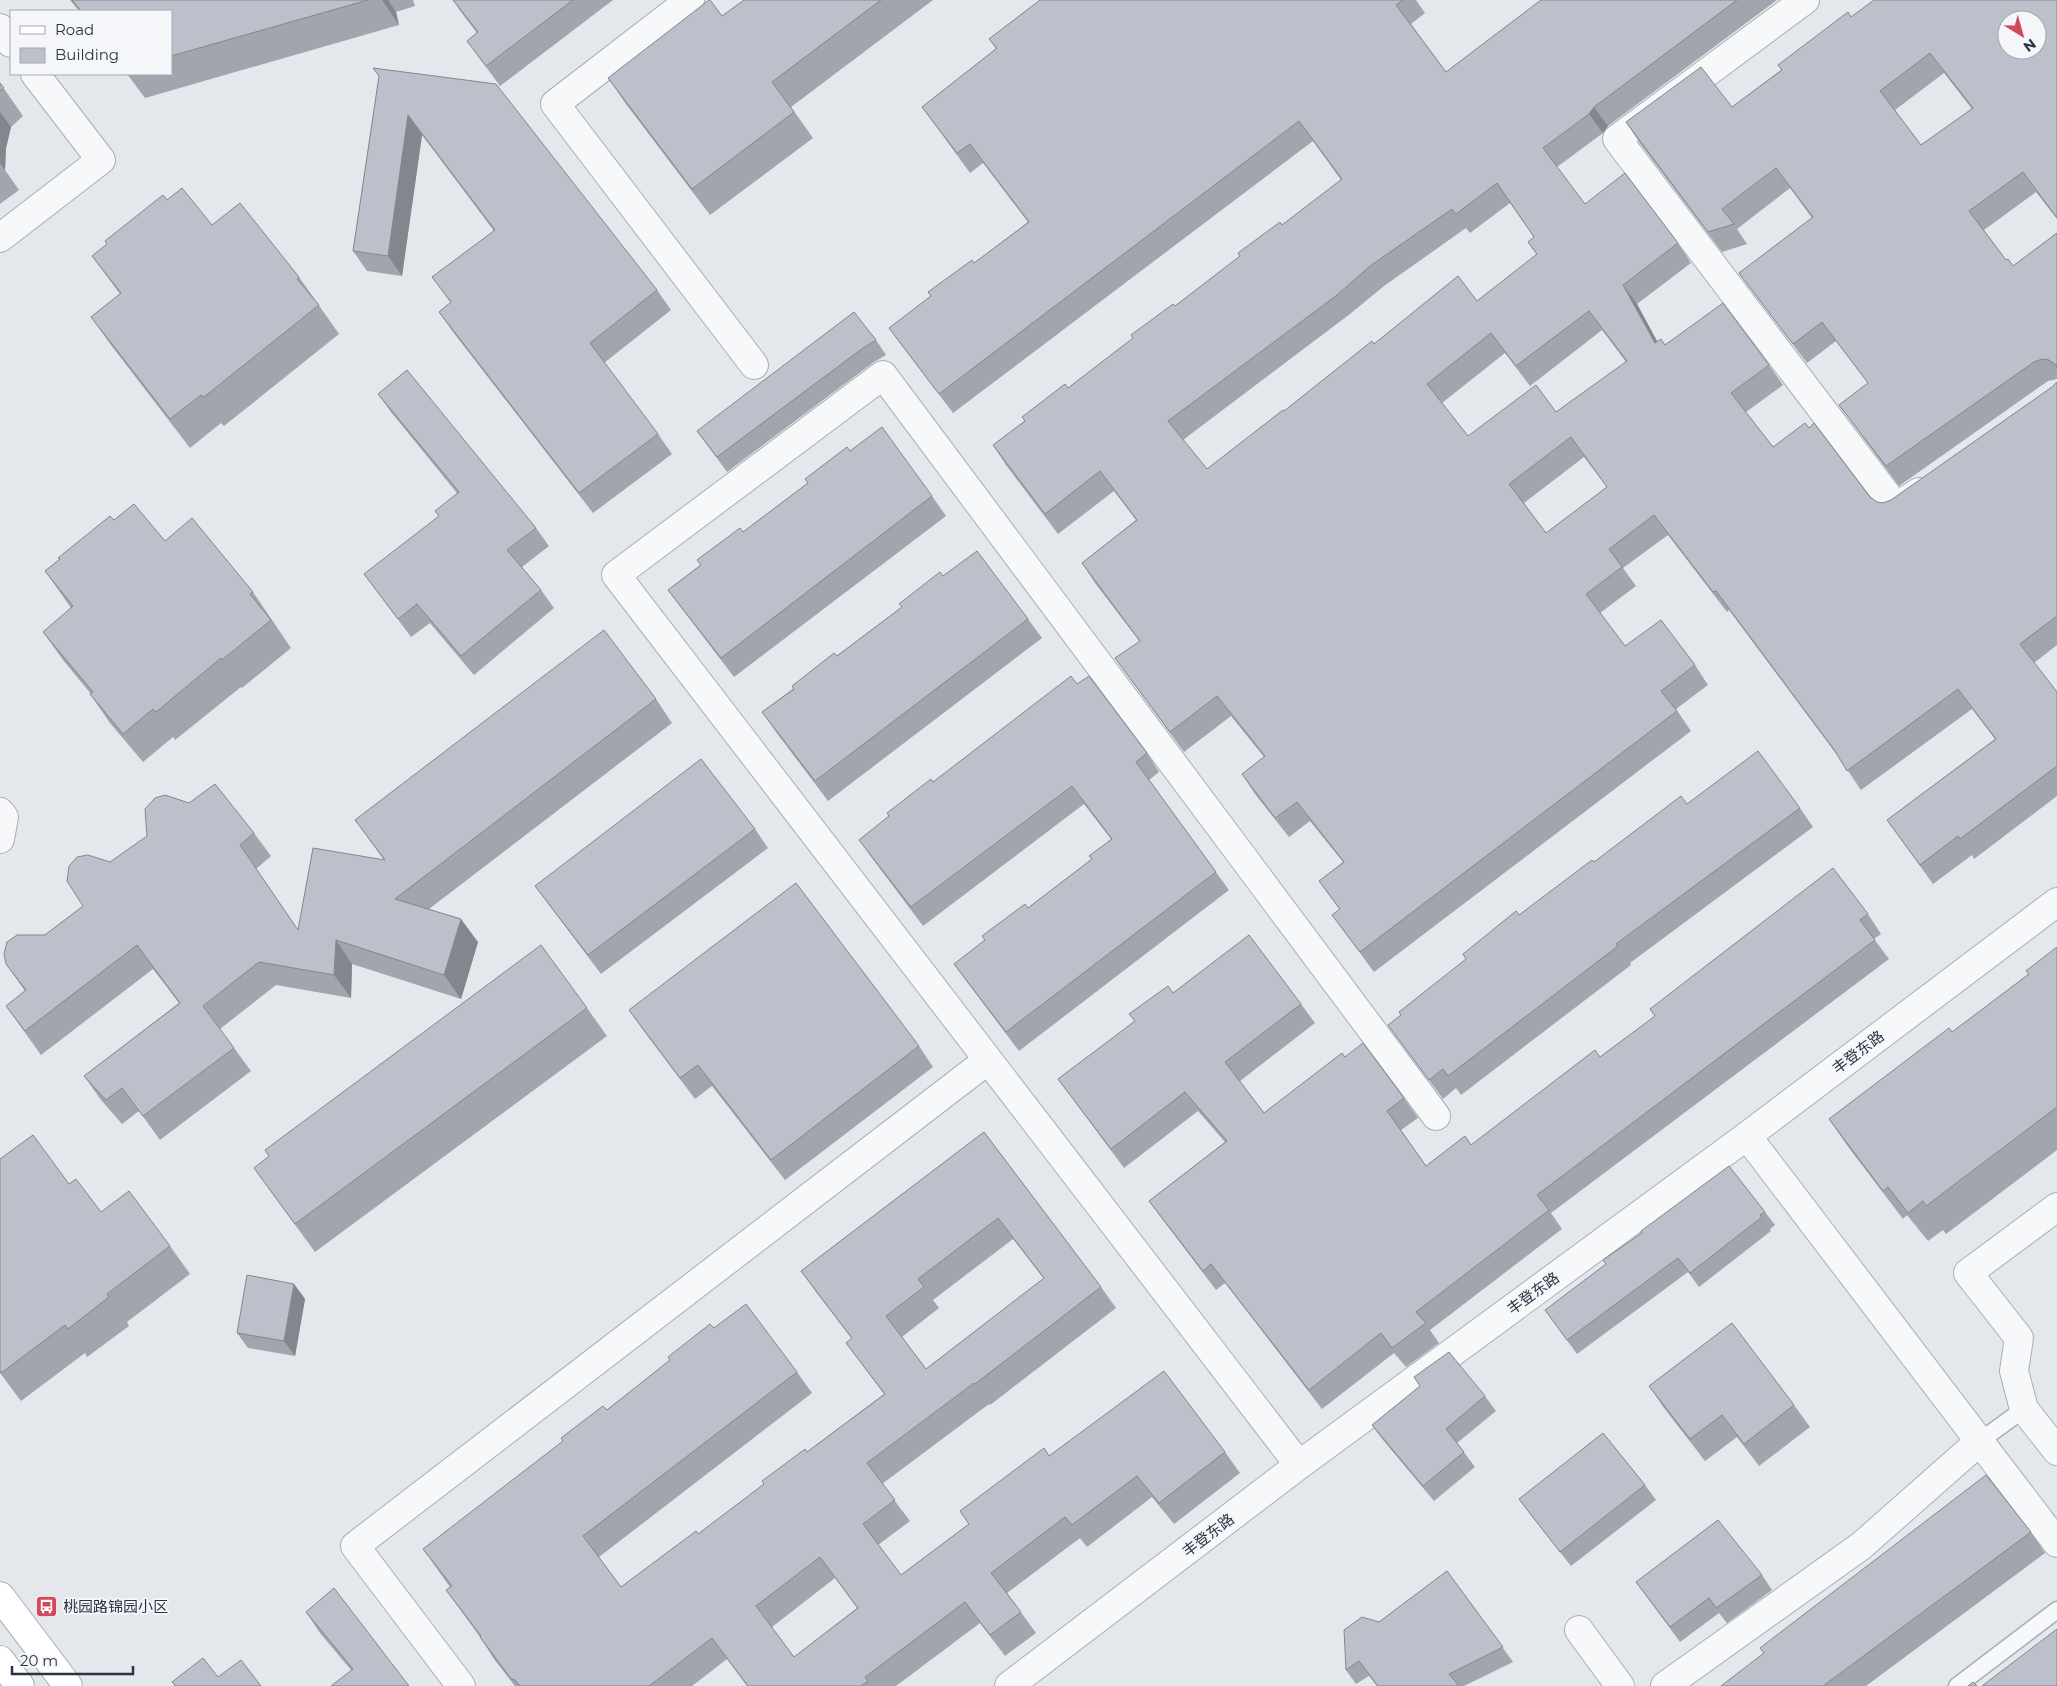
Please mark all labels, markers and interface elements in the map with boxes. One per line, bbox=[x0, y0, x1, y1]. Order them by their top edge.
legend bbox=[10, 10, 172, 75]
north arrow bbox=[1997, 10, 2047, 60]
text: Road bbox=[55, 20, 94, 39]
text: N bbox=[2020, 35, 2040, 56]
text: Building bbox=[55, 45, 119, 64]
street label: 丰登东路 bbox=[1828, 1026, 1888, 1078]
street label: 丰登东路 bbox=[1503, 1268, 1563, 1318]
street label: 丰登东路 bbox=[1178, 1509, 1238, 1561]
bus stop icon: 桃园路锦园小区 bbox=[35, 1594, 59, 1618]
place label: 桃园路锦园小区 bbox=[63, 1597, 168, 1616]
scale bar bbox=[12, 1644, 134, 1676]
text: 20 m bbox=[20, 1651, 58, 1670]

